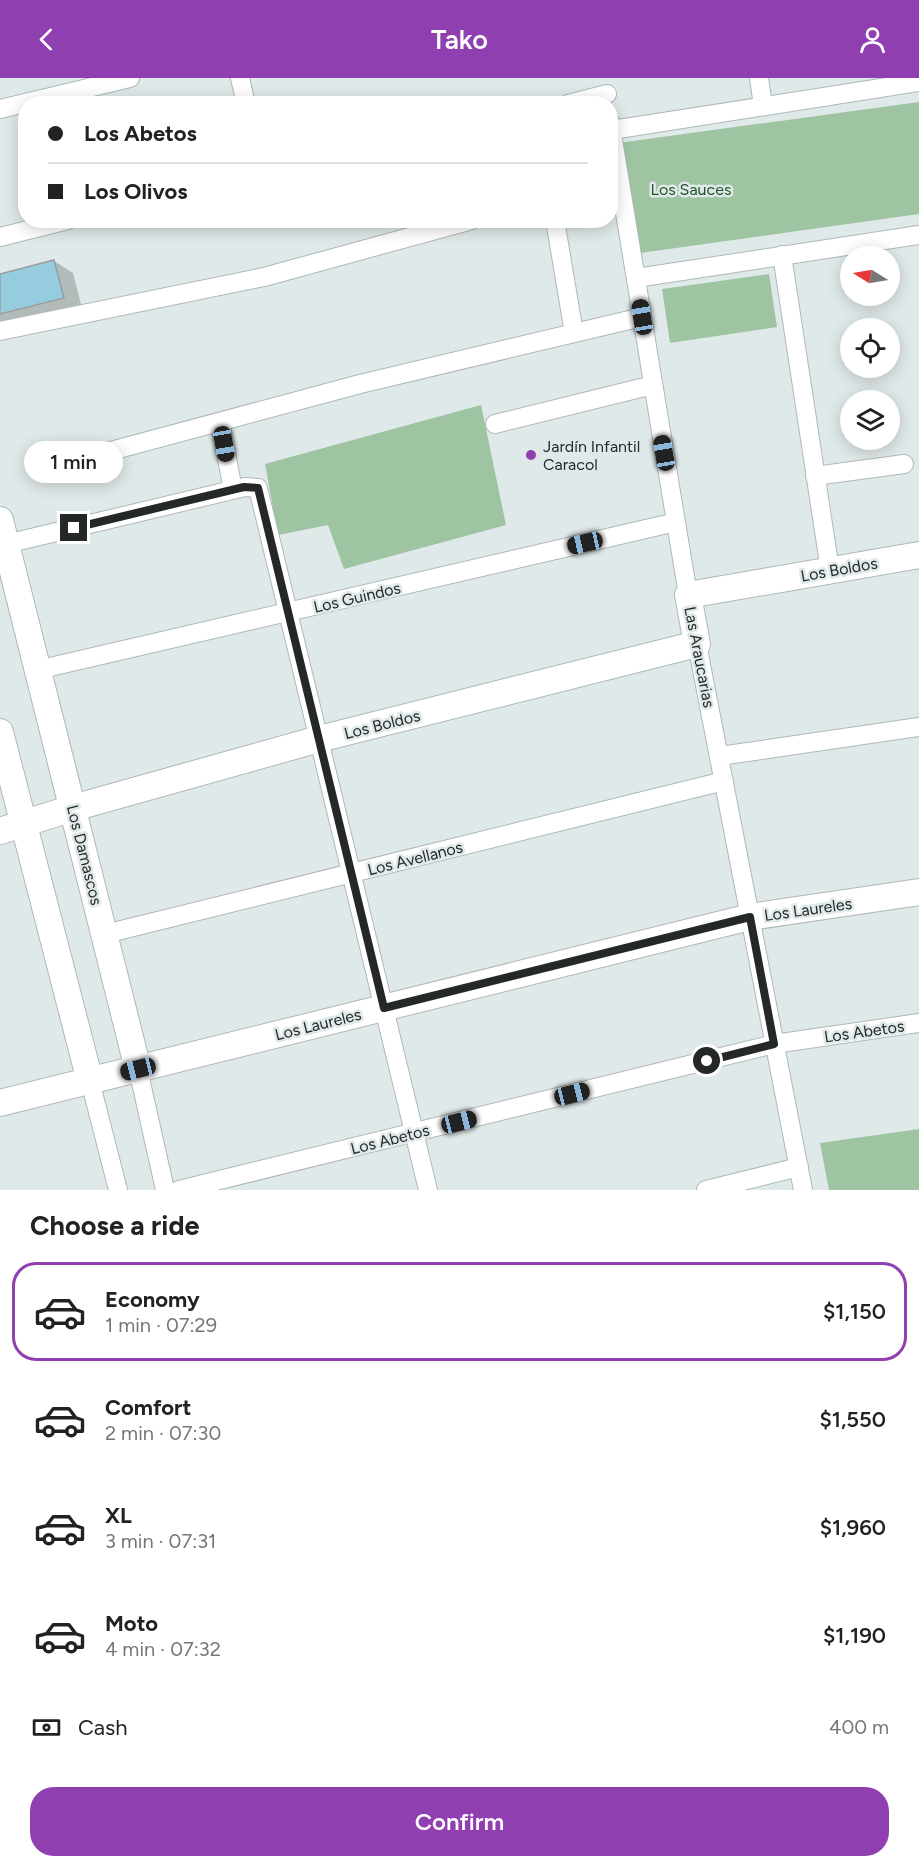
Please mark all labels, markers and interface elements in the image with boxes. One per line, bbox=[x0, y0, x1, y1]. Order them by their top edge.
icon: back bbox=[30, 23, 63, 56]
text: Tako bbox=[431, 23, 488, 56]
icon: person bbox=[856, 23, 889, 56]
text: Los Abetos bbox=[84, 120, 197, 147]
text: Los Olivos bbox=[84, 178, 188, 205]
park label: Los Sauces bbox=[651, 180, 731, 199]
north arrow bbox=[840, 246, 900, 306]
map controls bbox=[840, 246, 900, 450]
car bbox=[630, 298, 654, 336]
button: locate bbox=[840, 318, 900, 378]
button: layers bbox=[840, 390, 900, 450]
car bbox=[212, 425, 236, 463]
car bbox=[652, 434, 676, 472]
place label: Jardín Infantil Caracol bbox=[543, 437, 640, 474]
callout: 1 min bbox=[25, 441, 124, 483]
marker: Jardín Infantil Caracol bbox=[524, 448, 538, 462]
text: 1 min bbox=[50, 450, 97, 474]
route end bbox=[60, 514, 87, 541]
car bbox=[565, 530, 605, 556]
street label: Los Boldos bbox=[799, 553, 879, 586]
street label: Los Guindos bbox=[312, 578, 403, 617]
street label: Las Araucarias bbox=[680, 605, 719, 709]
street label: Los Boldos bbox=[342, 706, 422, 743]
street label: Los Damascos bbox=[63, 803, 106, 907]
street label: Los Avellanos bbox=[366, 837, 465, 879]
street label: Los Laureles bbox=[763, 894, 853, 925]
street label: Los Laureles bbox=[273, 1005, 363, 1044]
street label: Los Abetos bbox=[823, 1016, 905, 1047]
route start bbox=[693, 1047, 720, 1074]
car bbox=[118, 1056, 158, 1082]
car bbox=[552, 1081, 592, 1107]
car bbox=[439, 1109, 479, 1135]
street label: Los Abetos bbox=[349, 1121, 432, 1158]
text: Choose a ride bbox=[30, 1209, 199, 1242]
icon: car bbox=[33, 1285, 87, 1339]
text: Economy bbox=[105, 1286, 200, 1313]
text: $1,150 bbox=[823, 1298, 886, 1325]
text: 1 min · 07:29 bbox=[105, 1313, 217, 1337]
icon: car bbox=[33, 1393, 87, 1447]
text: Comfort bbox=[105, 1394, 191, 1421]
text: $1,550 bbox=[819, 1406, 886, 1433]
text: 2 min · 07:30 bbox=[105, 1421, 221, 1445]
icon: car bbox=[33, 1501, 87, 1555]
text: XL bbox=[105, 1502, 132, 1529]
text: $1,960 bbox=[820, 1514, 886, 1541]
text: 3 min · 07:31 bbox=[105, 1529, 216, 1553]
icon: car bbox=[33, 1609, 87, 1663]
text: Moto bbox=[105, 1610, 158, 1637]
text: $1,190 bbox=[823, 1622, 886, 1649]
text: 4 min · 07:32 bbox=[105, 1637, 221, 1661]
icon: cash bbox=[30, 1711, 63, 1744]
text: Cash bbox=[78, 1714, 128, 1741]
text: 400 m bbox=[829, 1715, 889, 1739]
button: Confirm bbox=[30, 1787, 889, 1856]

